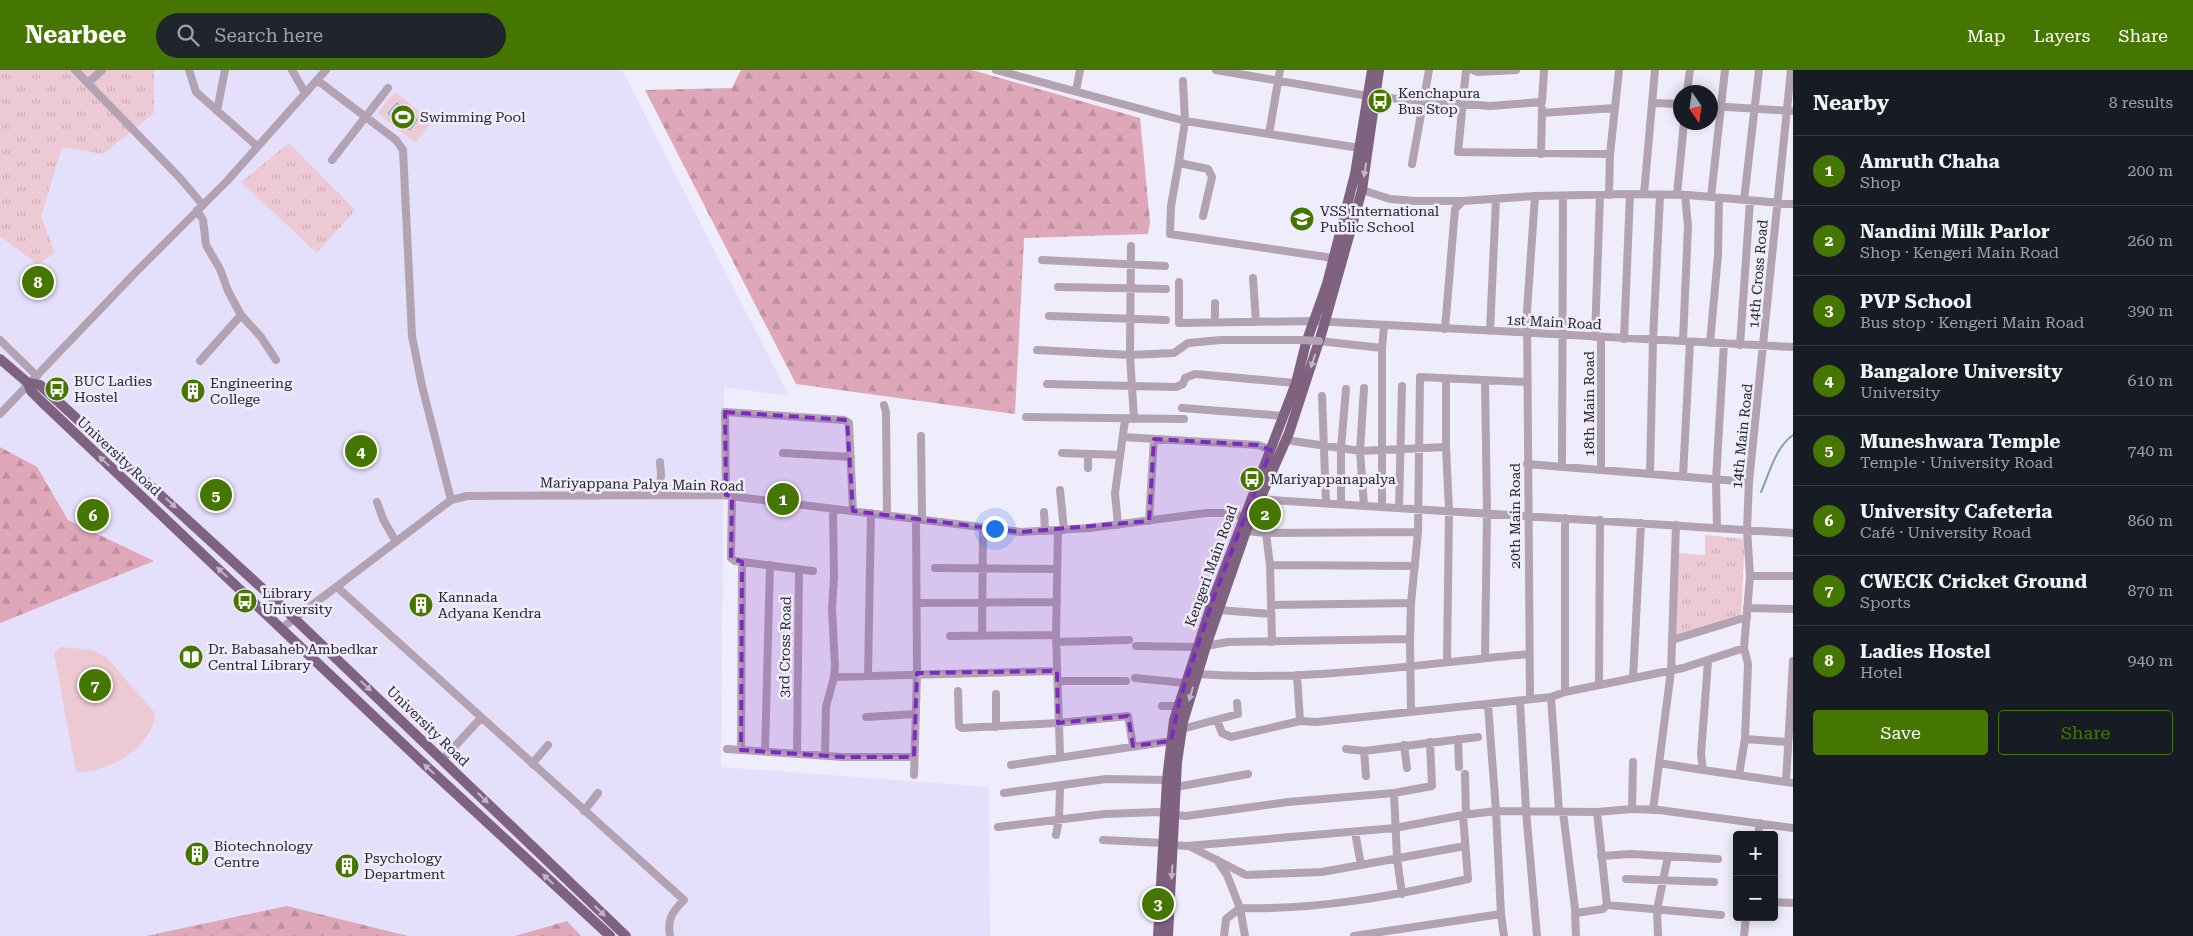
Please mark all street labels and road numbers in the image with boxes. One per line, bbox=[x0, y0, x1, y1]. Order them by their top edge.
street label: 14th Cross Road bbox=[1745, 219, 1771, 329]
street label: 1st Main Road bbox=[1506, 312, 1602, 332]
street label: 18th Main Road bbox=[1581, 351, 1597, 457]
street label: 14th Main Road bbox=[1729, 383, 1755, 489]
street label: University Road bbox=[74, 413, 164, 499]
street label: 20th Main Road bbox=[1507, 463, 1523, 569]
street label: Mariyappana Palya Main Road bbox=[540, 474, 744, 494]
street label: Kengeri Main Road bbox=[1182, 503, 1240, 629]
street label: 3rd Cross Road bbox=[776, 596, 794, 698]
street label: University Road bbox=[383, 683, 473, 769]

